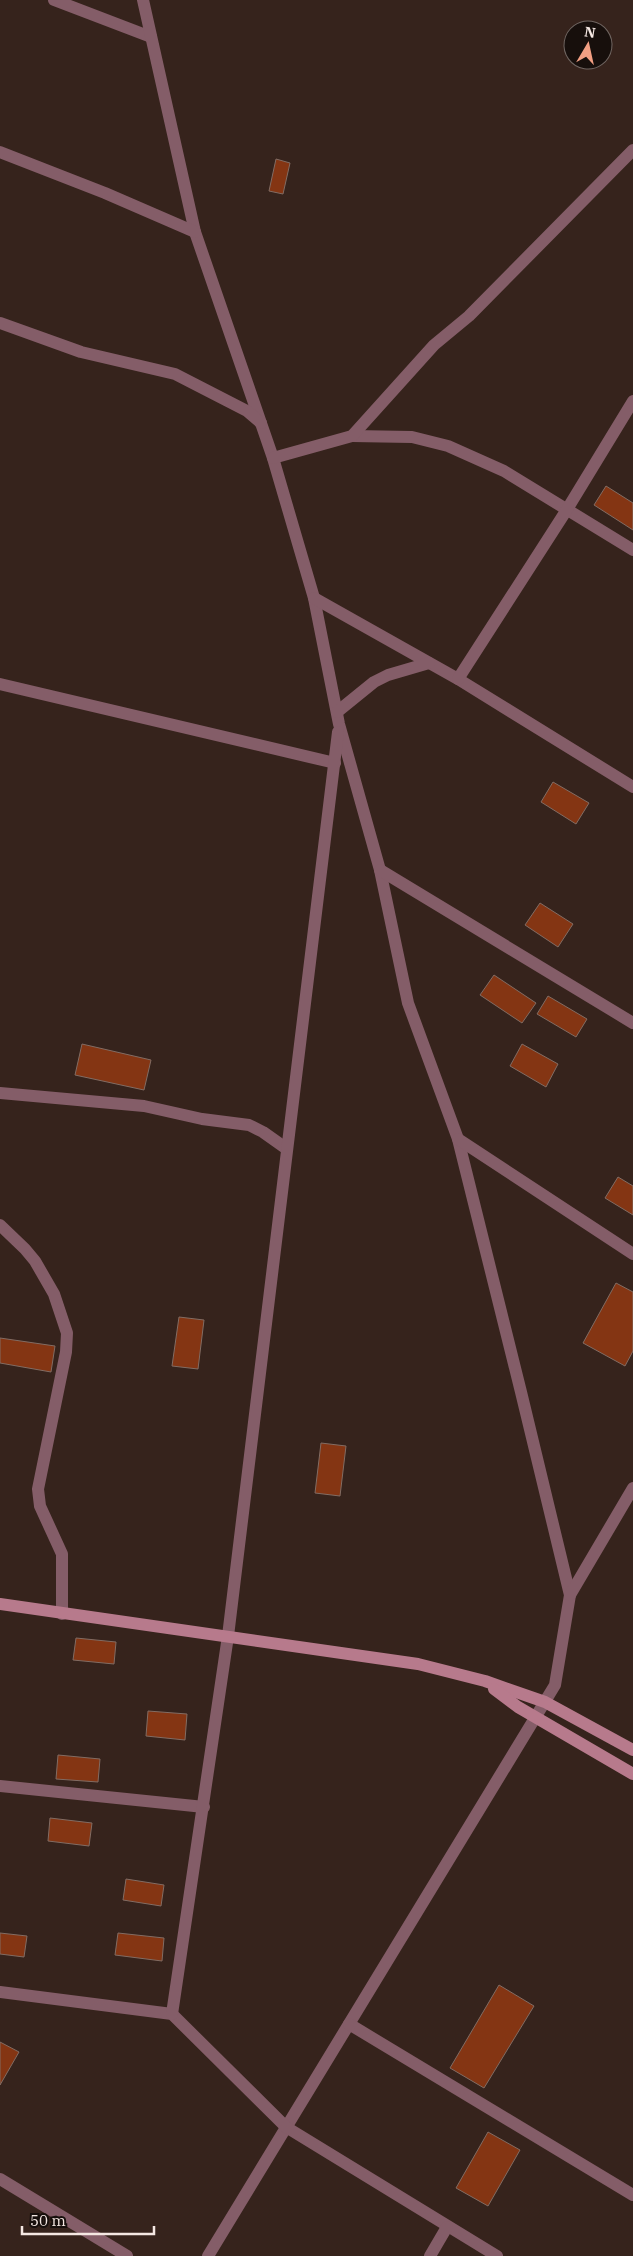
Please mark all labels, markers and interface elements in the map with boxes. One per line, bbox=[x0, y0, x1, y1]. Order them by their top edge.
north arrow bbox=[563, 20, 613, 70]
text: N bbox=[583, 22, 597, 42]
scale bar bbox=[22, 2204, 155, 2236]
text: 50 m bbox=[30, 2211, 66, 2230]

